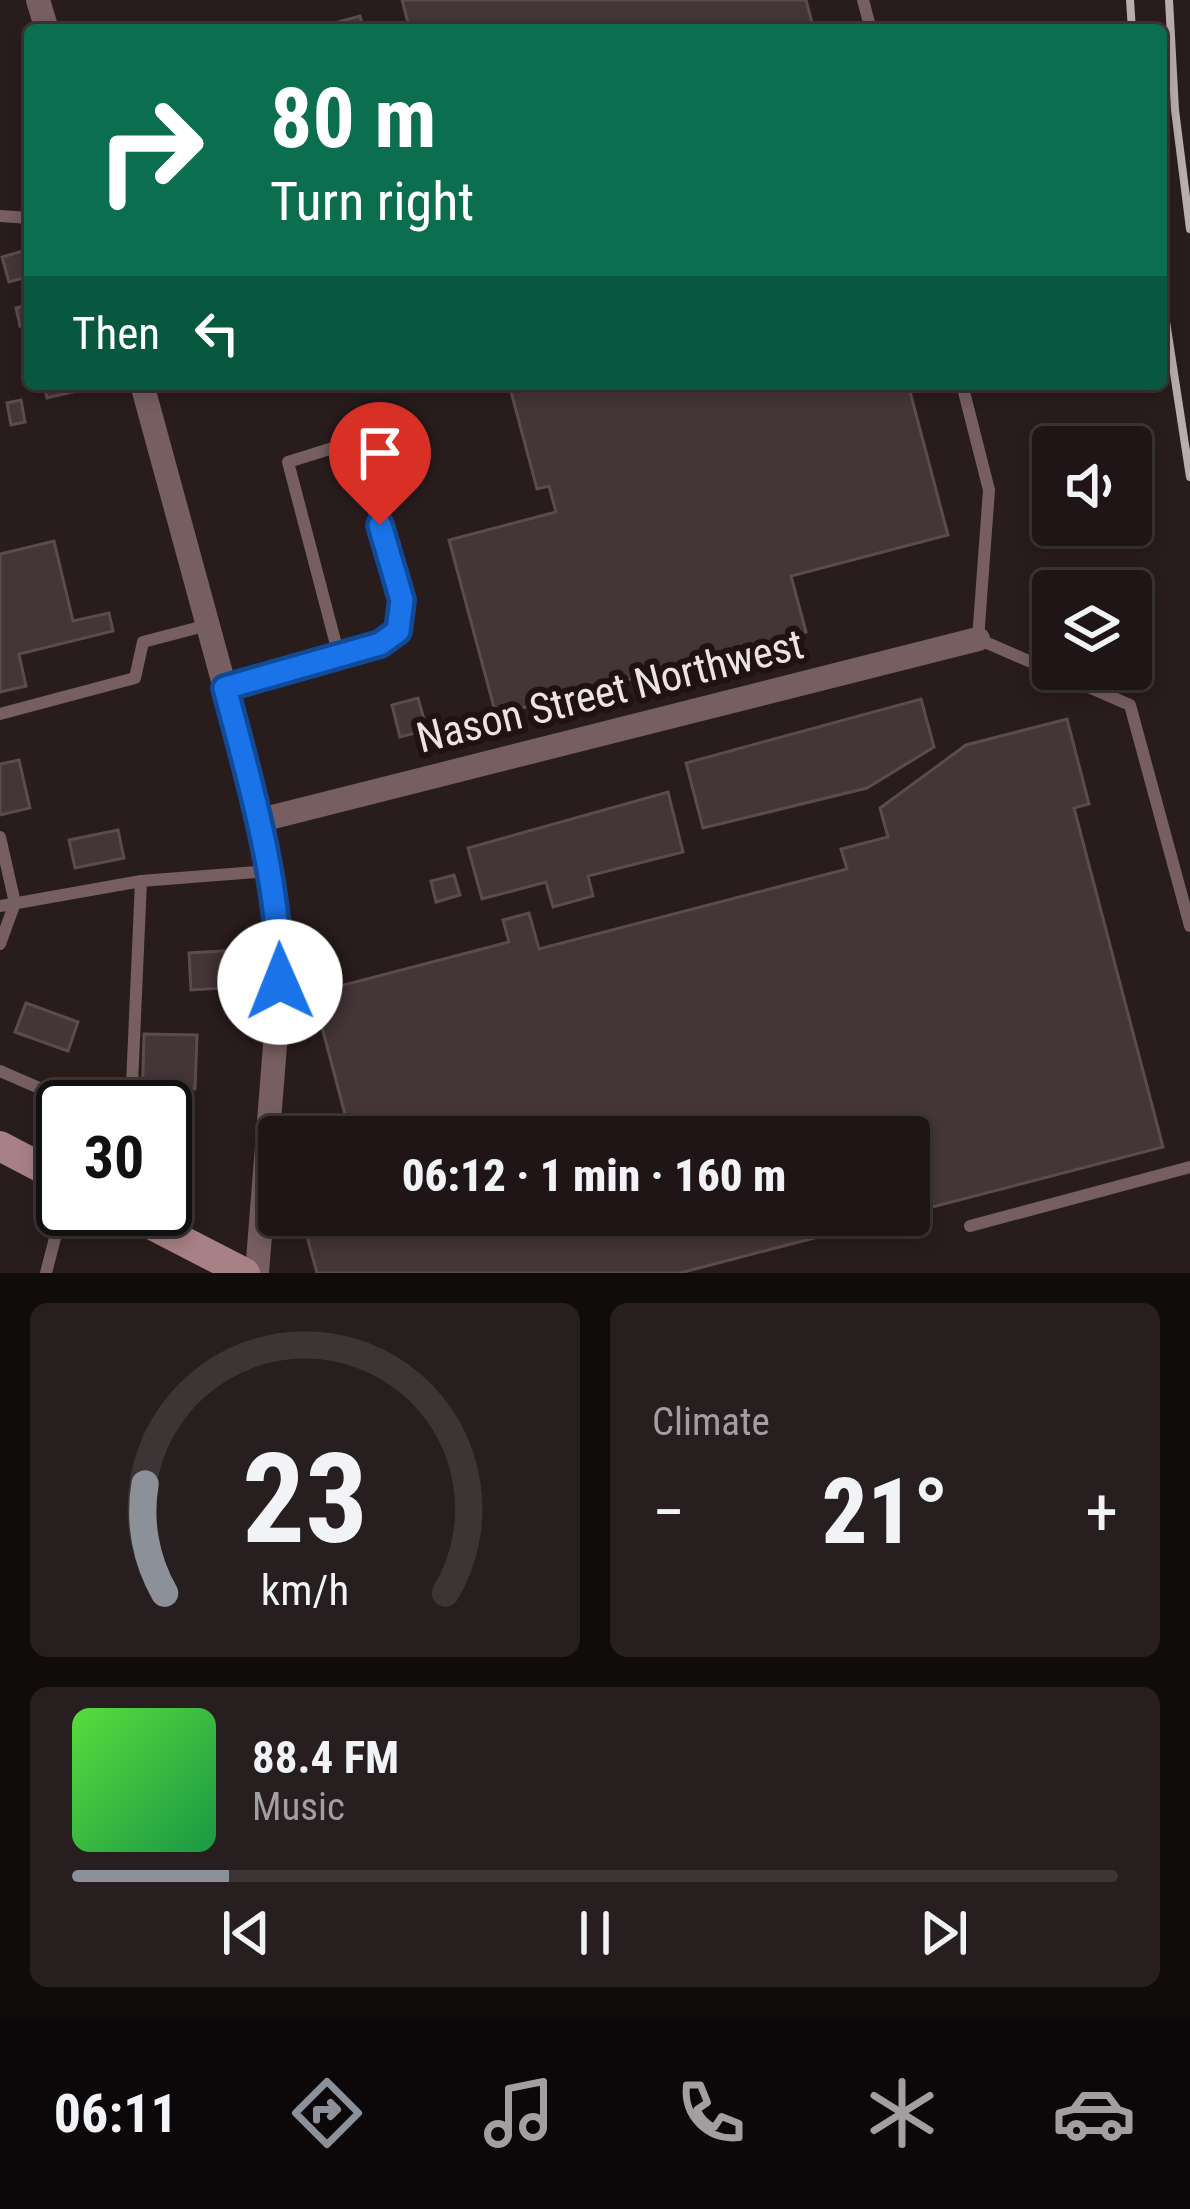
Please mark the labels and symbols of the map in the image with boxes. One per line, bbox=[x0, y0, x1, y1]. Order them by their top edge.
pin bbox=[329, 402, 431, 525]
street label: Nason Street Northwest bbox=[412, 619, 808, 763]
position arrow bbox=[217, 919, 343, 1045]
speed limit sign: 30 bbox=[36, 1080, 192, 1236]

